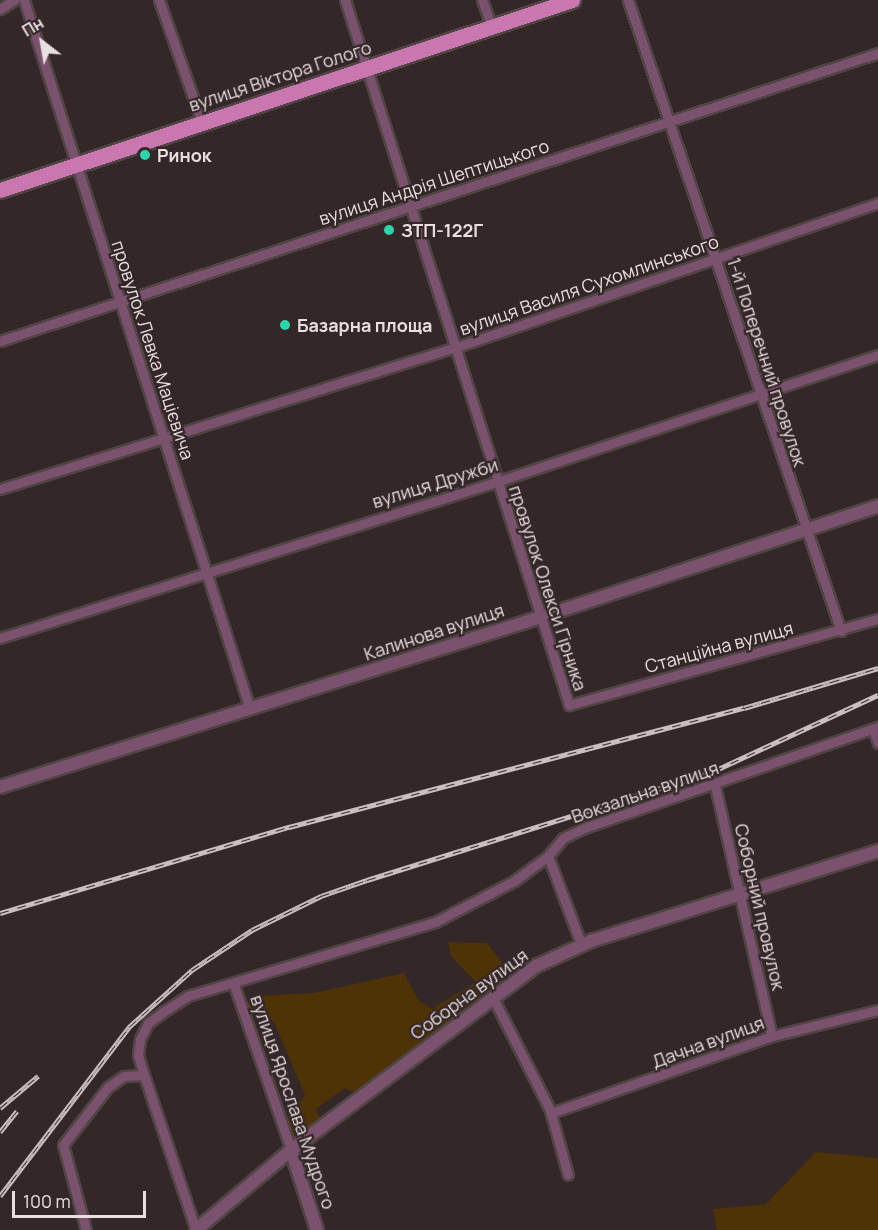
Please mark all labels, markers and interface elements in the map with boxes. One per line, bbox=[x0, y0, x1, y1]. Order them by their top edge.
north arrow bbox=[12, 12, 72, 72]
text: Пн bbox=[18, 12, 48, 42]
street label: вулиця Віктора Голого bbox=[186, 36, 374, 116]
street label: вулиця Андрія Шептицького bbox=[316, 135, 552, 229]
place label: Ринок bbox=[157, 144, 211, 166]
marker: Ринок bbox=[138, 148, 152, 162]
place label: ЗТП-122Г bbox=[401, 219, 483, 241]
marker: ЗТП-122Г bbox=[382, 223, 396, 237]
street label: вулиця Василя Сухомлинського bbox=[457, 230, 721, 340]
street label: провулок Левка Мацієвича bbox=[107, 238, 199, 462]
street label: 1-й Поперечний провулок bbox=[723, 255, 811, 469]
place label: Базарна площа bbox=[297, 314, 432, 336]
marker: Базарна площа bbox=[278, 318, 292, 332]
street label: вулиця Дружби bbox=[369, 454, 501, 512]
street label: провулок Олекси Гірника bbox=[505, 483, 591, 693]
street label: Калинова вулиця bbox=[361, 599, 507, 665]
street label: Станційна вулиця bbox=[643, 617, 795, 677]
street label: Вокзальна вулиця bbox=[569, 757, 721, 827]
street label: Соборний провулок bbox=[730, 822, 790, 992]
street label: Соборна вулиця bbox=[406, 944, 532, 1044]
street label: вулиця Ярослава Мудрого bbox=[246, 992, 340, 1212]
street label: Дачна вулиця bbox=[649, 1012, 767, 1072]
scale bar bbox=[15, 1179, 148, 1217]
text: 100 m bbox=[23, 1189, 71, 1213]

